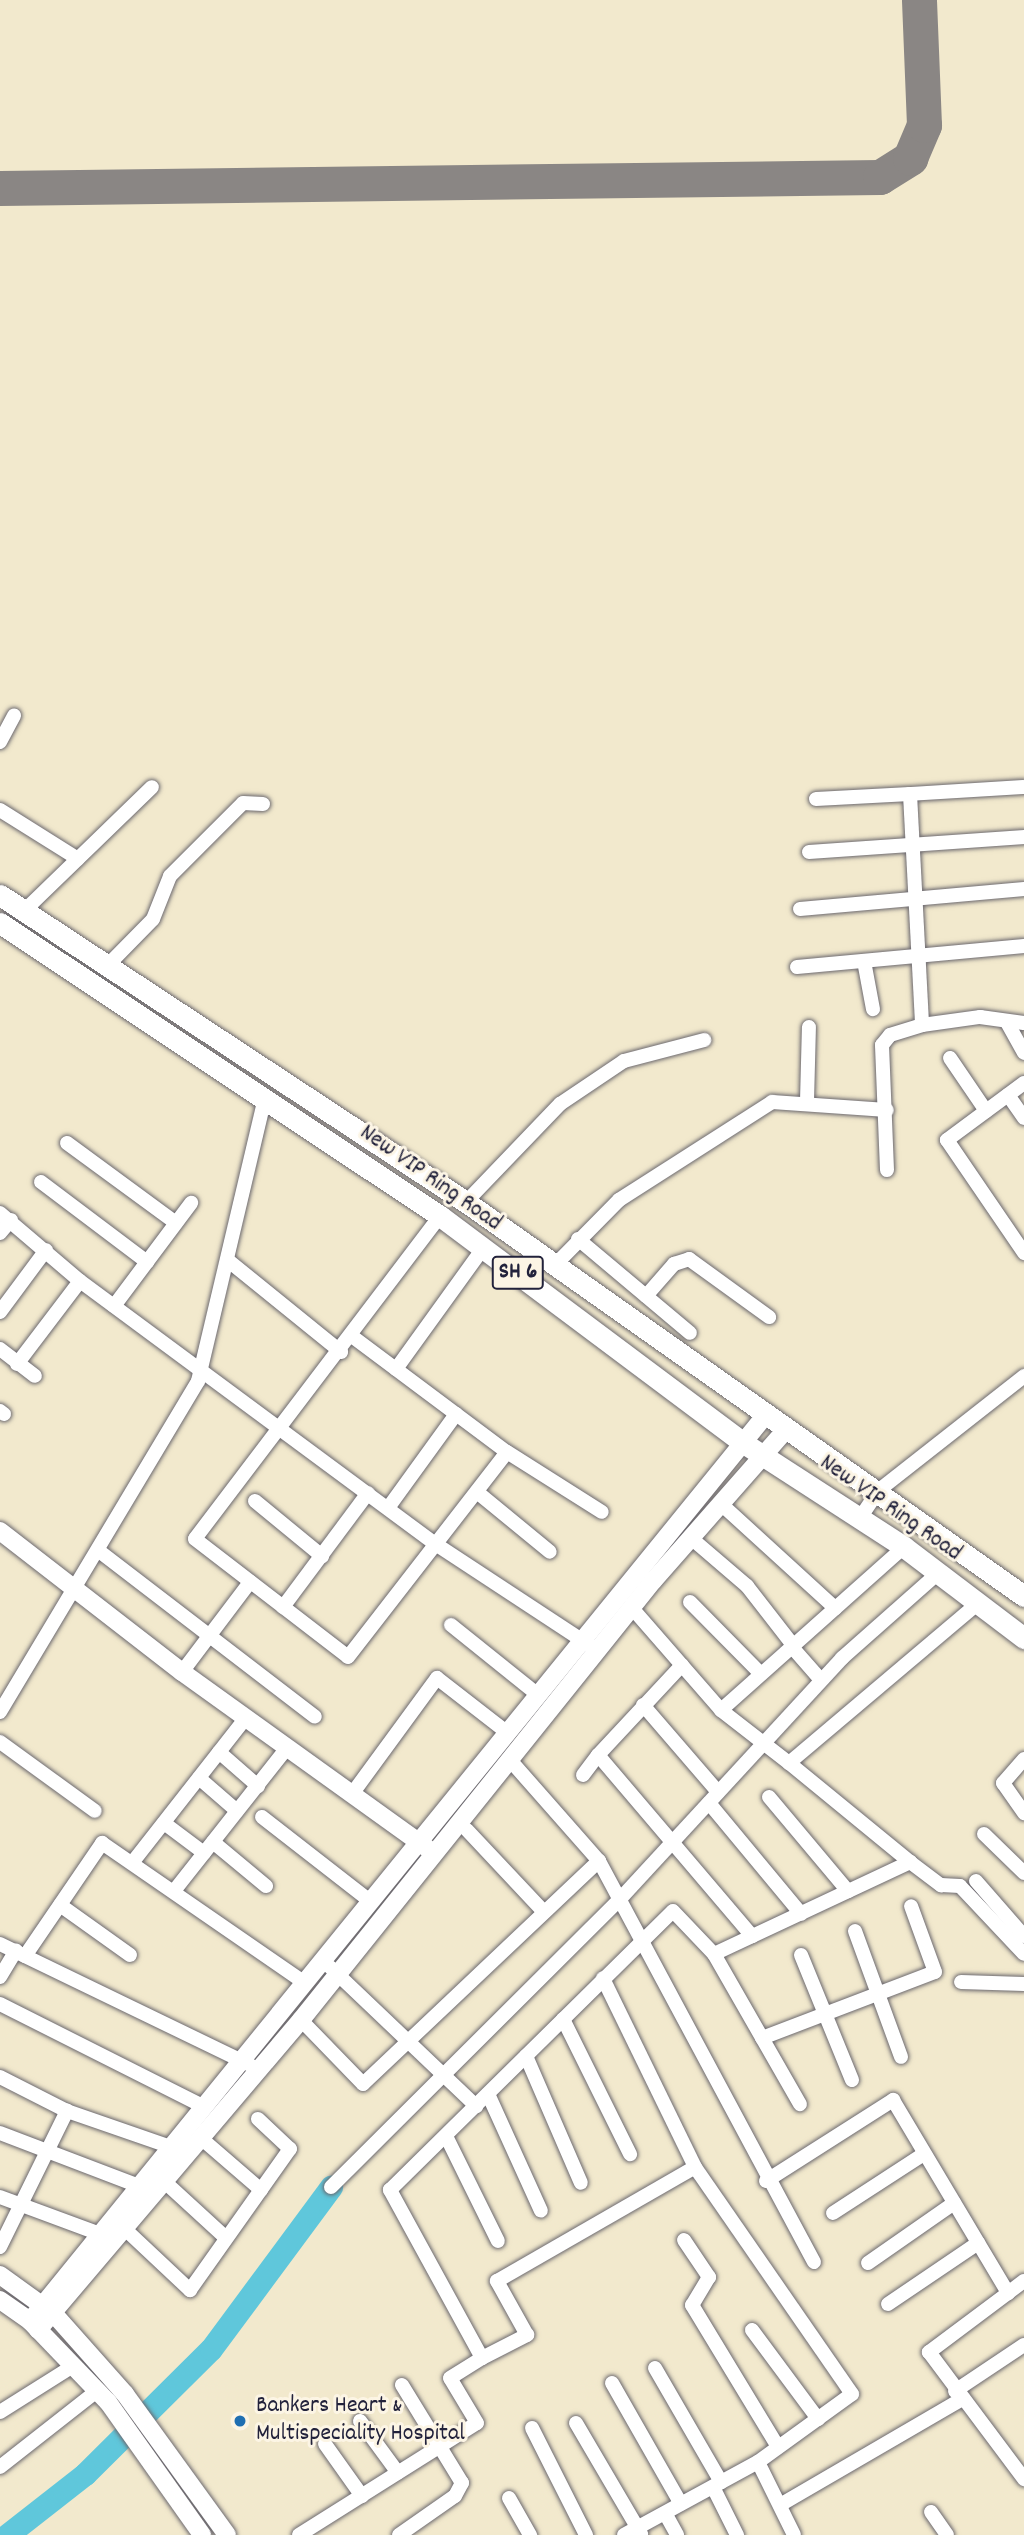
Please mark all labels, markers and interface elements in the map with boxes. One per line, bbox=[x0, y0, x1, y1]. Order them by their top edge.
street label: New VIP Ring Road bbox=[353, 1119, 507, 1239]
road number: SH 6 bbox=[492, 1254, 544, 1292]
street label: New VIP Ring Road bbox=[813, 1449, 967, 1569]
place label: Bankers Heart & Multispeciality Hospital bbox=[256, 2393, 465, 2449]
marker: Bankers Heart & Multispeciality Hospital bbox=[230, 2411, 250, 2431]

